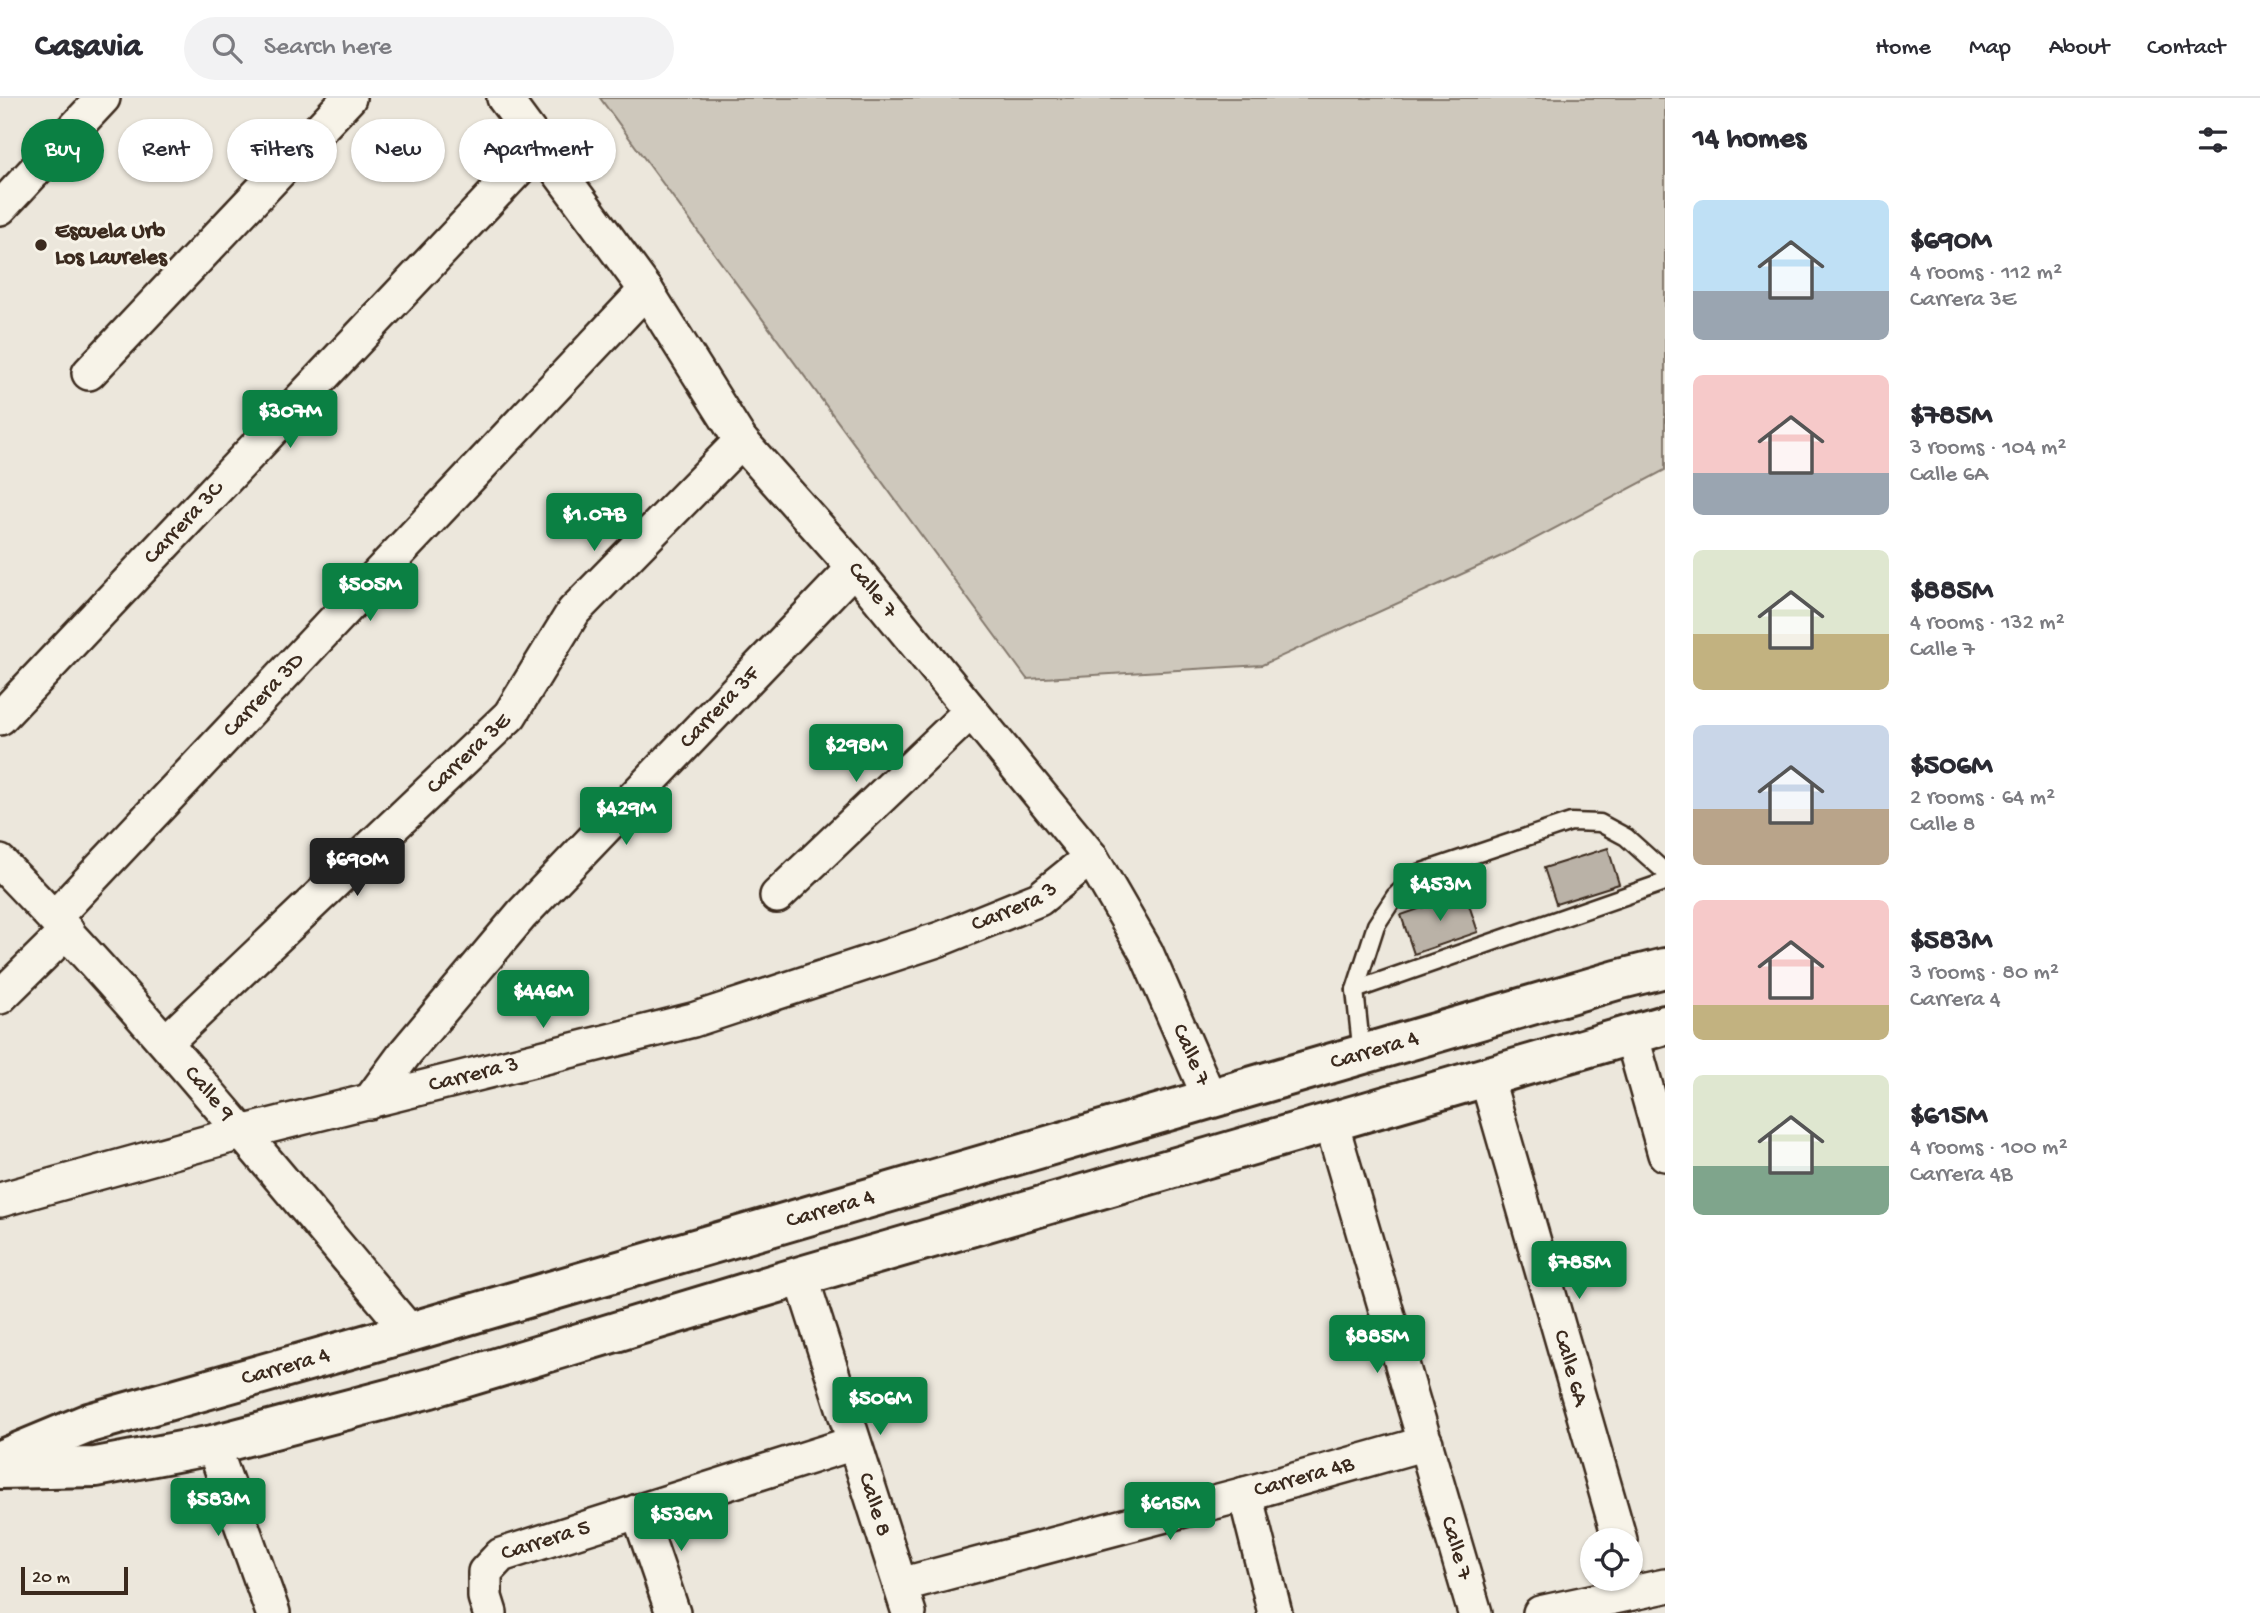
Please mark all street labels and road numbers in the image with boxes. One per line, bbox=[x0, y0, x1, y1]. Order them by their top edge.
street label: Carrera 3C bbox=[138, 475, 231, 570]
street label: Calle 7 bbox=[841, 557, 904, 625]
street label: Carrera 3D bbox=[217, 646, 311, 743]
street label: Carrera 3F bbox=[674, 660, 766, 755]
street label: Carrera 3E bbox=[421, 707, 518, 800]
street label: Carrera 3 bbox=[968, 876, 1063, 938]
street label: Calle 7 bbox=[1166, 1020, 1217, 1091]
street label: Carrera 4 bbox=[1327, 1025, 1422, 1076]
street label: Carrera 3 bbox=[426, 1051, 521, 1099]
street label: Calle 9 bbox=[178, 1060, 240, 1127]
street label: Carrera 4 bbox=[783, 1184, 878, 1235]
street label: Calle 6A bbox=[1547, 1327, 1595, 1411]
street label: Carrera 4 bbox=[239, 1342, 333, 1393]
street label: Carrera 4B bbox=[1251, 1450, 1358, 1504]
street label: Calle 8 bbox=[851, 1469, 897, 1540]
street label: Calle 7 bbox=[1434, 1513, 1478, 1584]
street label: Carrera 5 bbox=[498, 1514, 594, 1568]

